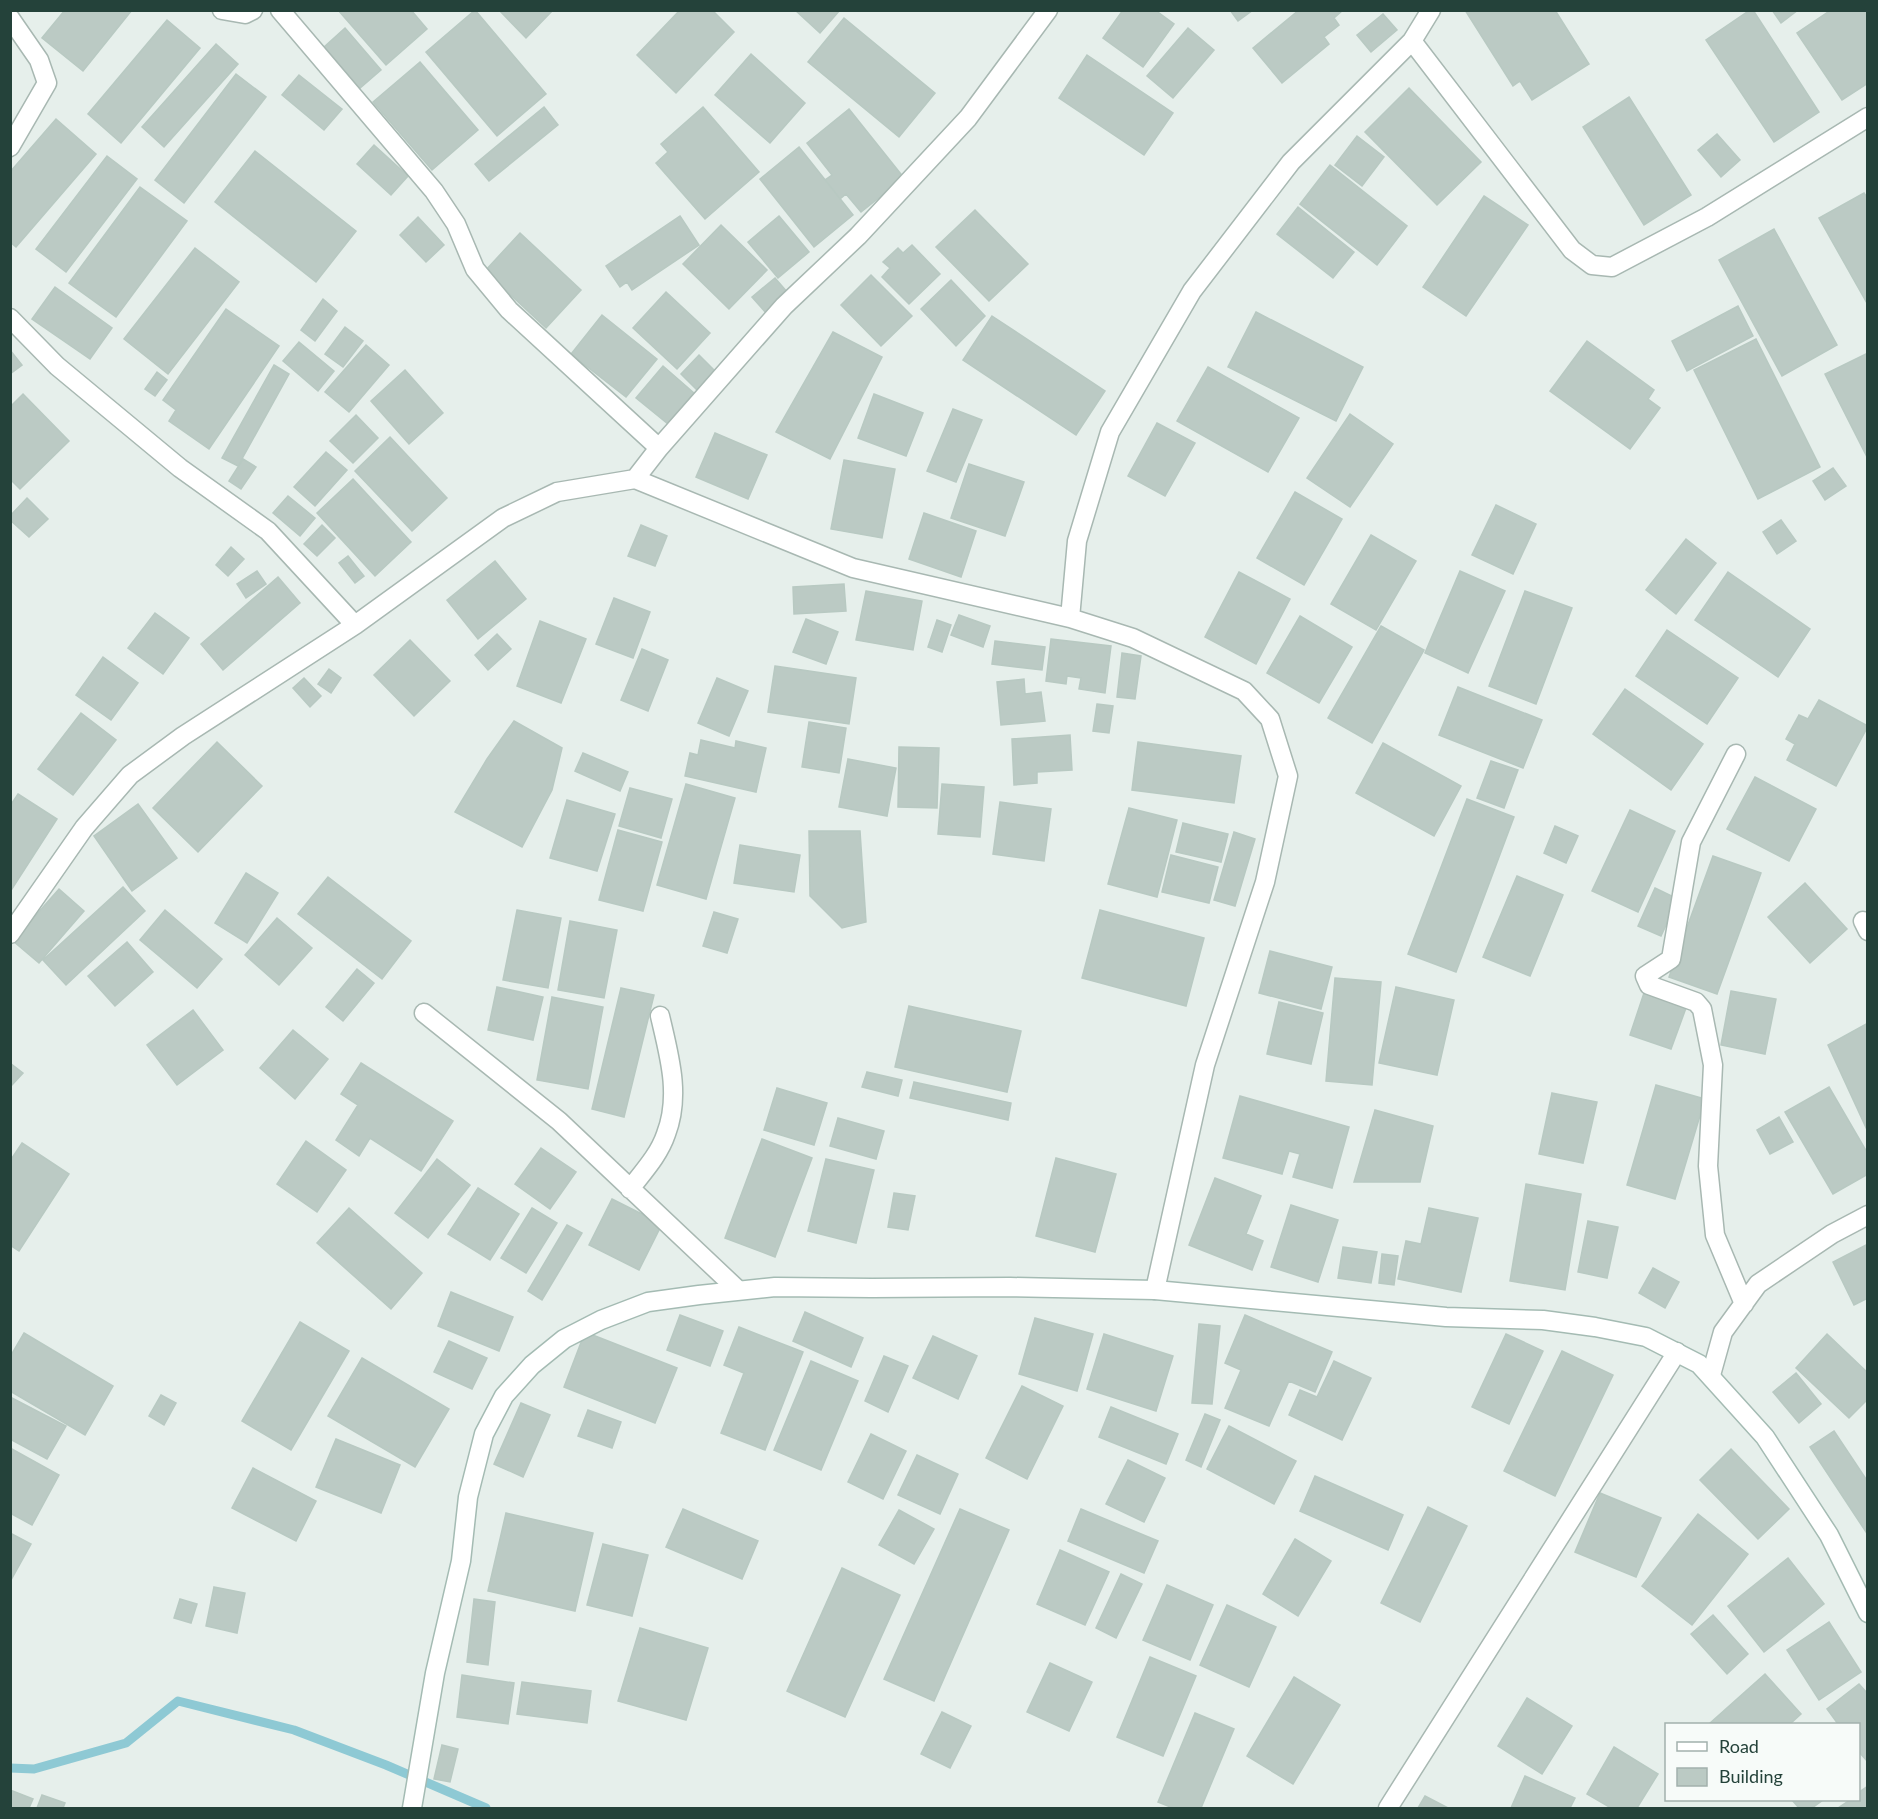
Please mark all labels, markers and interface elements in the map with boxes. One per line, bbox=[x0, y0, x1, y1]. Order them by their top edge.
legend bbox=[1665, 1723, 1860, 1801]
text: Road bbox=[1719, 1735, 1759, 1757]
text: Building bbox=[1719, 1765, 1783, 1787]

